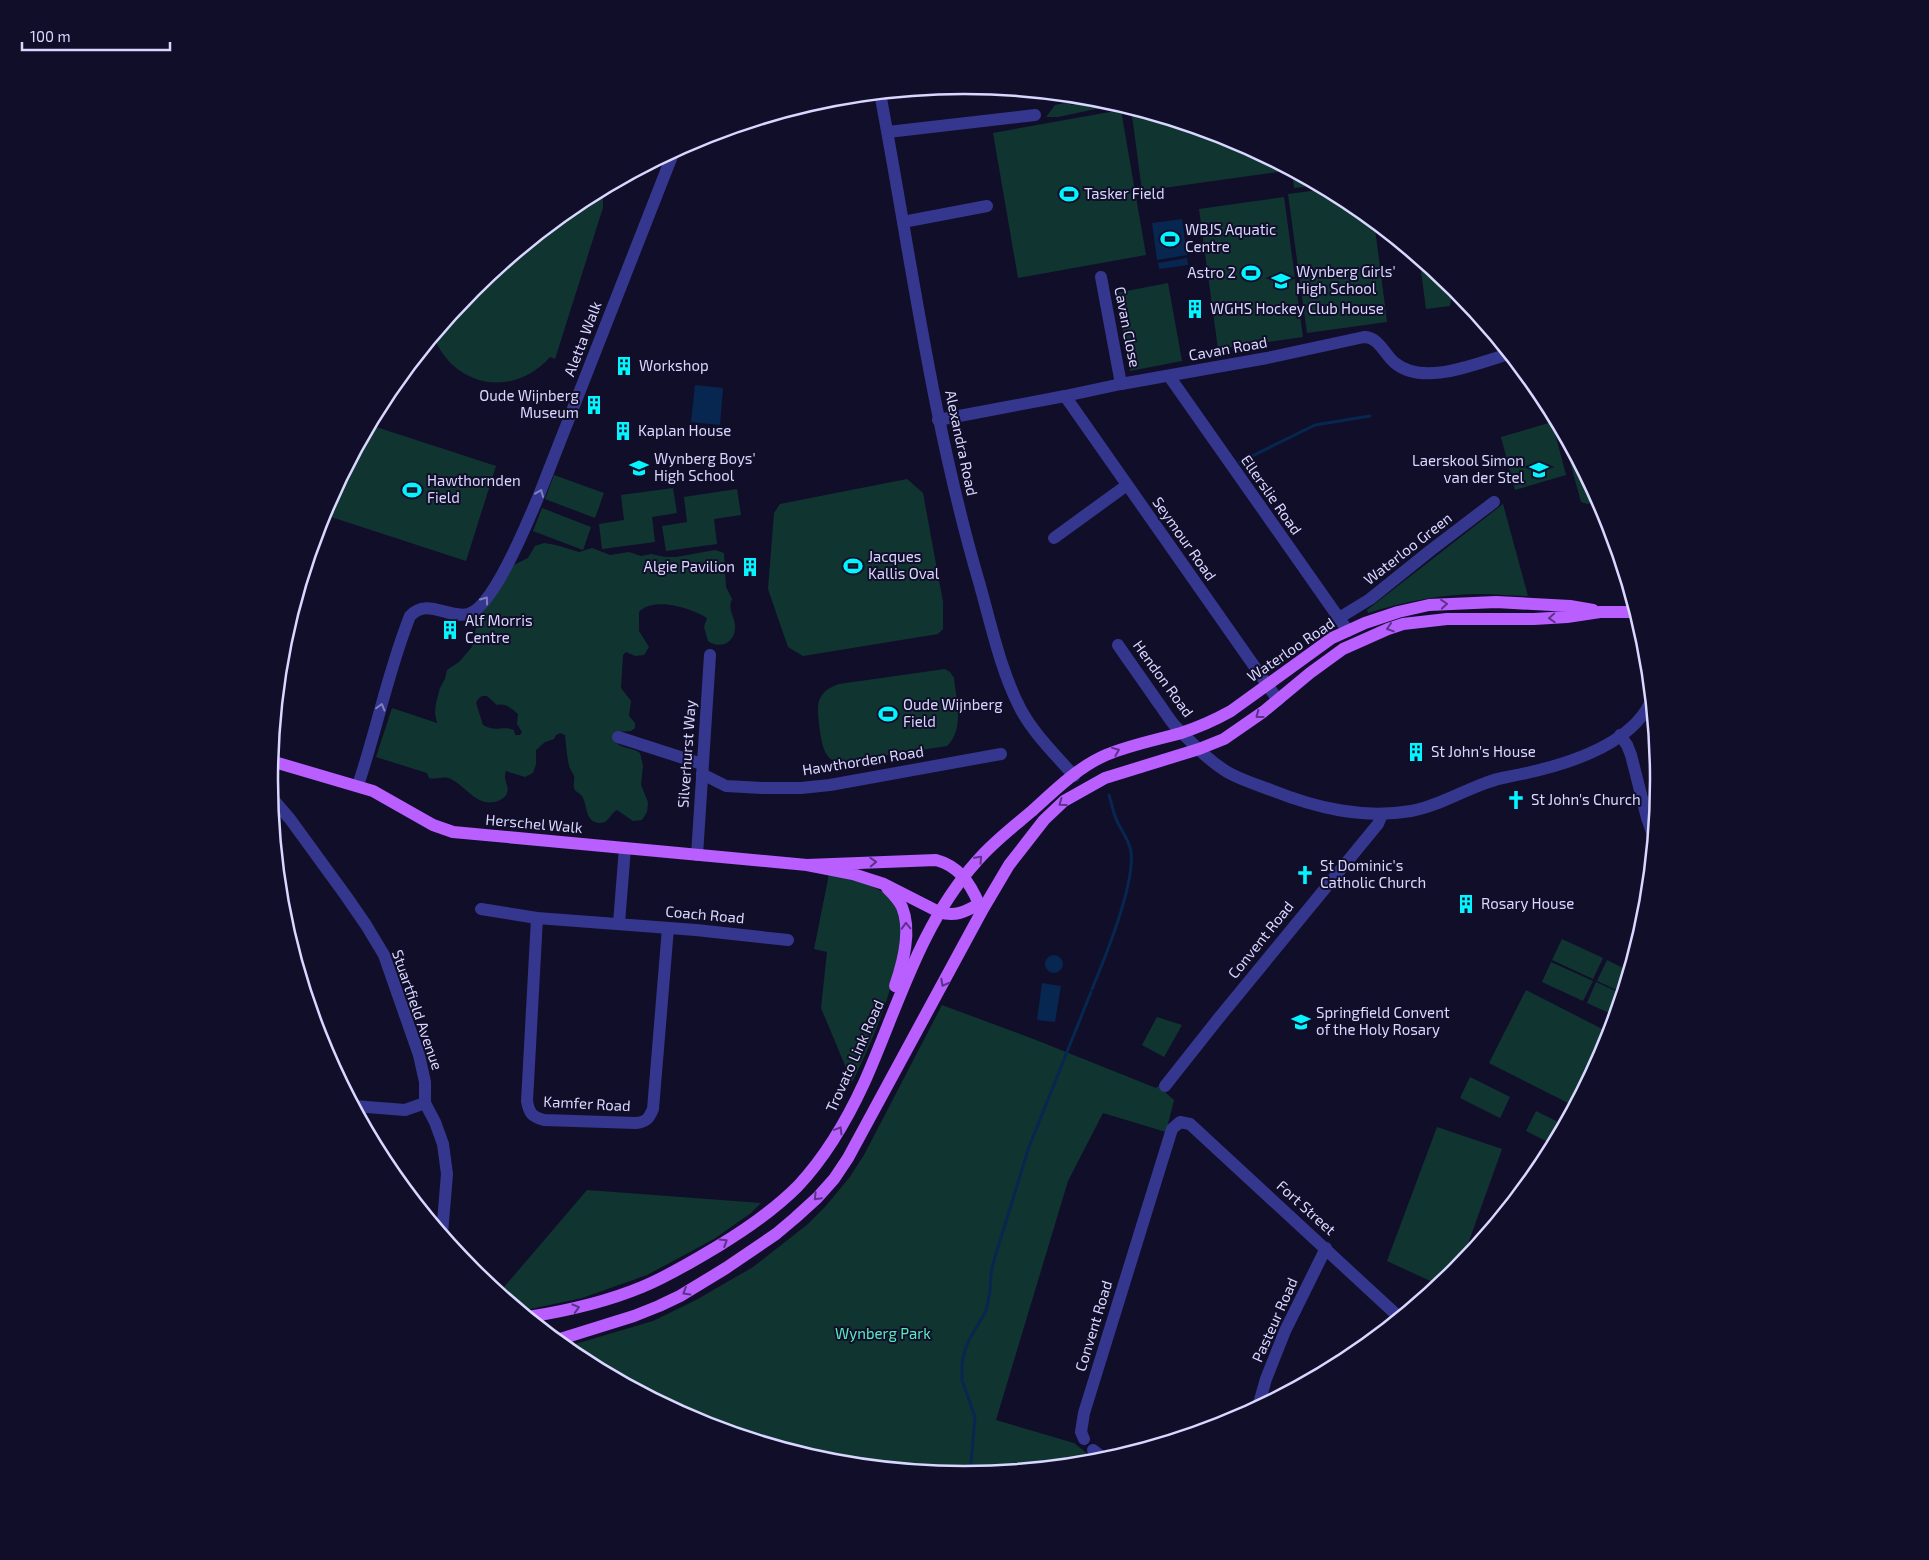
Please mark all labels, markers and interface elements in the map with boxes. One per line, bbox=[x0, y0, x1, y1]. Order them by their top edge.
scale bar bbox=[22, 20, 170, 52]
text: 100 m bbox=[30, 27, 71, 45]
sports icon: Tasker Field bbox=[1058, 183, 1080, 205]
place label: Tasker Field bbox=[1084, 184, 1165, 202]
place label: WBJS Aquatic Centre bbox=[1185, 220, 1276, 255]
sports icon: WBJS Aquatic Centre bbox=[1159, 228, 1181, 250]
sports icon: Astro 2 bbox=[1240, 262, 1262, 284]
place label: Wynberg Girls' High School bbox=[1296, 262, 1396, 297]
place label: Astro 2 bbox=[1187, 263, 1236, 281]
school or university icon: Wynberg Girls' High School bbox=[1270, 270, 1292, 292]
street label: Cavan Close bbox=[1111, 285, 1145, 369]
street label: Aletta Walk bbox=[560, 298, 605, 379]
building icon: WGHS Hockey Club House bbox=[1184, 298, 1206, 320]
place label: WGHS Hockey Club House bbox=[1210, 299, 1384, 317]
street label: Cavan Road bbox=[1187, 332, 1269, 364]
building icon: Workshop bbox=[613, 355, 635, 377]
place label: Workshop bbox=[639, 356, 709, 374]
place label: Oude Wijnberg Museum bbox=[479, 386, 580, 421]
street label: Alexandra Road bbox=[942, 388, 982, 497]
building icon: Oude Wijnberg Museum bbox=[583, 394, 605, 416]
building icon: Kaplan House bbox=[612, 420, 634, 442]
place label: Kaplan House bbox=[638, 421, 731, 439]
place label: Wynberg Boys' High School bbox=[654, 449, 756, 484]
street label: Ellerslie Road bbox=[1238, 451, 1306, 538]
place label: Laerskool Simon van der Stel bbox=[1412, 451, 1525, 486]
school or university icon: Wynberg Boys' High School bbox=[628, 457, 650, 479]
school or university icon: Laerskool Simon van der Stel bbox=[1528, 459, 1550, 481]
place label: Hawthornden Field bbox=[427, 471, 521, 506]
sports icon: Hawthornden Field bbox=[401, 479, 423, 501]
one-way arrow bbox=[534, 489, 544, 498]
street label: Seymour Road bbox=[1149, 493, 1220, 584]
street label: Waterloo Green bbox=[1360, 508, 1455, 588]
place label: Jacques Kallis Oval bbox=[868, 547, 940, 582]
sports icon: Jacques Kallis Oval bbox=[842, 555, 864, 577]
building icon: Algie Pavilion bbox=[739, 556, 761, 578]
place label: Algie Pavilion bbox=[644, 557, 735, 575]
one-way arrow bbox=[479, 597, 487, 606]
one-way arrow bbox=[1441, 599, 1449, 610]
place label: Alf Morris Centre bbox=[465, 611, 533, 646]
one-way arrow bbox=[1548, 612, 1556, 623]
street label: Waterloo Road bbox=[1243, 613, 1338, 685]
building icon: Alf Morris Centre bbox=[439, 619, 461, 641]
one-way arrow bbox=[1387, 623, 1395, 633]
street label: Hendon Road bbox=[1130, 637, 1198, 720]
place label: Oude Wijnberg Field bbox=[903, 695, 1003, 730]
street label: Silverhurst Way bbox=[673, 699, 699, 809]
one-way arrow bbox=[375, 703, 386, 712]
sports icon: Oude Wijnberg Field bbox=[877, 703, 899, 725]
one-way arrow bbox=[1256, 709, 1265, 717]
building icon: St John's House bbox=[1405, 741, 1427, 763]
street label: Hawthorden Road bbox=[801, 742, 925, 778]
place label: St John's House bbox=[1431, 742, 1536, 760]
one-way arrow bbox=[1111, 747, 1120, 758]
church icon: St John's Church bbox=[1505, 789, 1527, 811]
place label: St John's Church bbox=[1531, 790, 1641, 808]
one-way arrow bbox=[1059, 796, 1068, 806]
street label: Herschel Walk bbox=[485, 810, 584, 836]
one-way arrow bbox=[973, 856, 982, 865]
place label: St Dominic's Catholic Church bbox=[1320, 856, 1426, 891]
one-way arrow bbox=[870, 857, 878, 867]
church icon: St Dominic's Catholic Church bbox=[1294, 864, 1316, 886]
building icon: Rosary House bbox=[1455, 893, 1477, 915]
place label: Rosary House bbox=[1481, 894, 1574, 912]
street label: Convent Road bbox=[1224, 897, 1297, 982]
street label: Coach Road bbox=[665, 902, 745, 926]
one-way arrow bbox=[900, 922, 911, 930]
street label: Stuartfield Avenue bbox=[389, 947, 447, 1072]
one-way arrow bbox=[940, 978, 950, 987]
street label: Trovato Link Road bbox=[821, 997, 887, 1114]
place label: Springfield Convent of the Holy Rosary bbox=[1316, 1003, 1450, 1038]
school or university icon: Springfield Convent of the Holy Rosary bbox=[1290, 1011, 1312, 1033]
street label: Kamfer Road bbox=[543, 1092, 631, 1114]
one-way arrow bbox=[832, 1127, 842, 1136]
street label: Fort Street bbox=[1273, 1176, 1340, 1239]
one-way arrow bbox=[814, 1191, 823, 1200]
one-way arrow bbox=[718, 1239, 727, 1249]
street label: Pasteur Road bbox=[1247, 1275, 1301, 1365]
street label: Convent Road bbox=[1071, 1278, 1115, 1373]
one-way arrow bbox=[682, 1286, 691, 1296]
one-way arrow bbox=[572, 1303, 580, 1314]
park label: Wynberg Park bbox=[835, 1324, 931, 1342]

